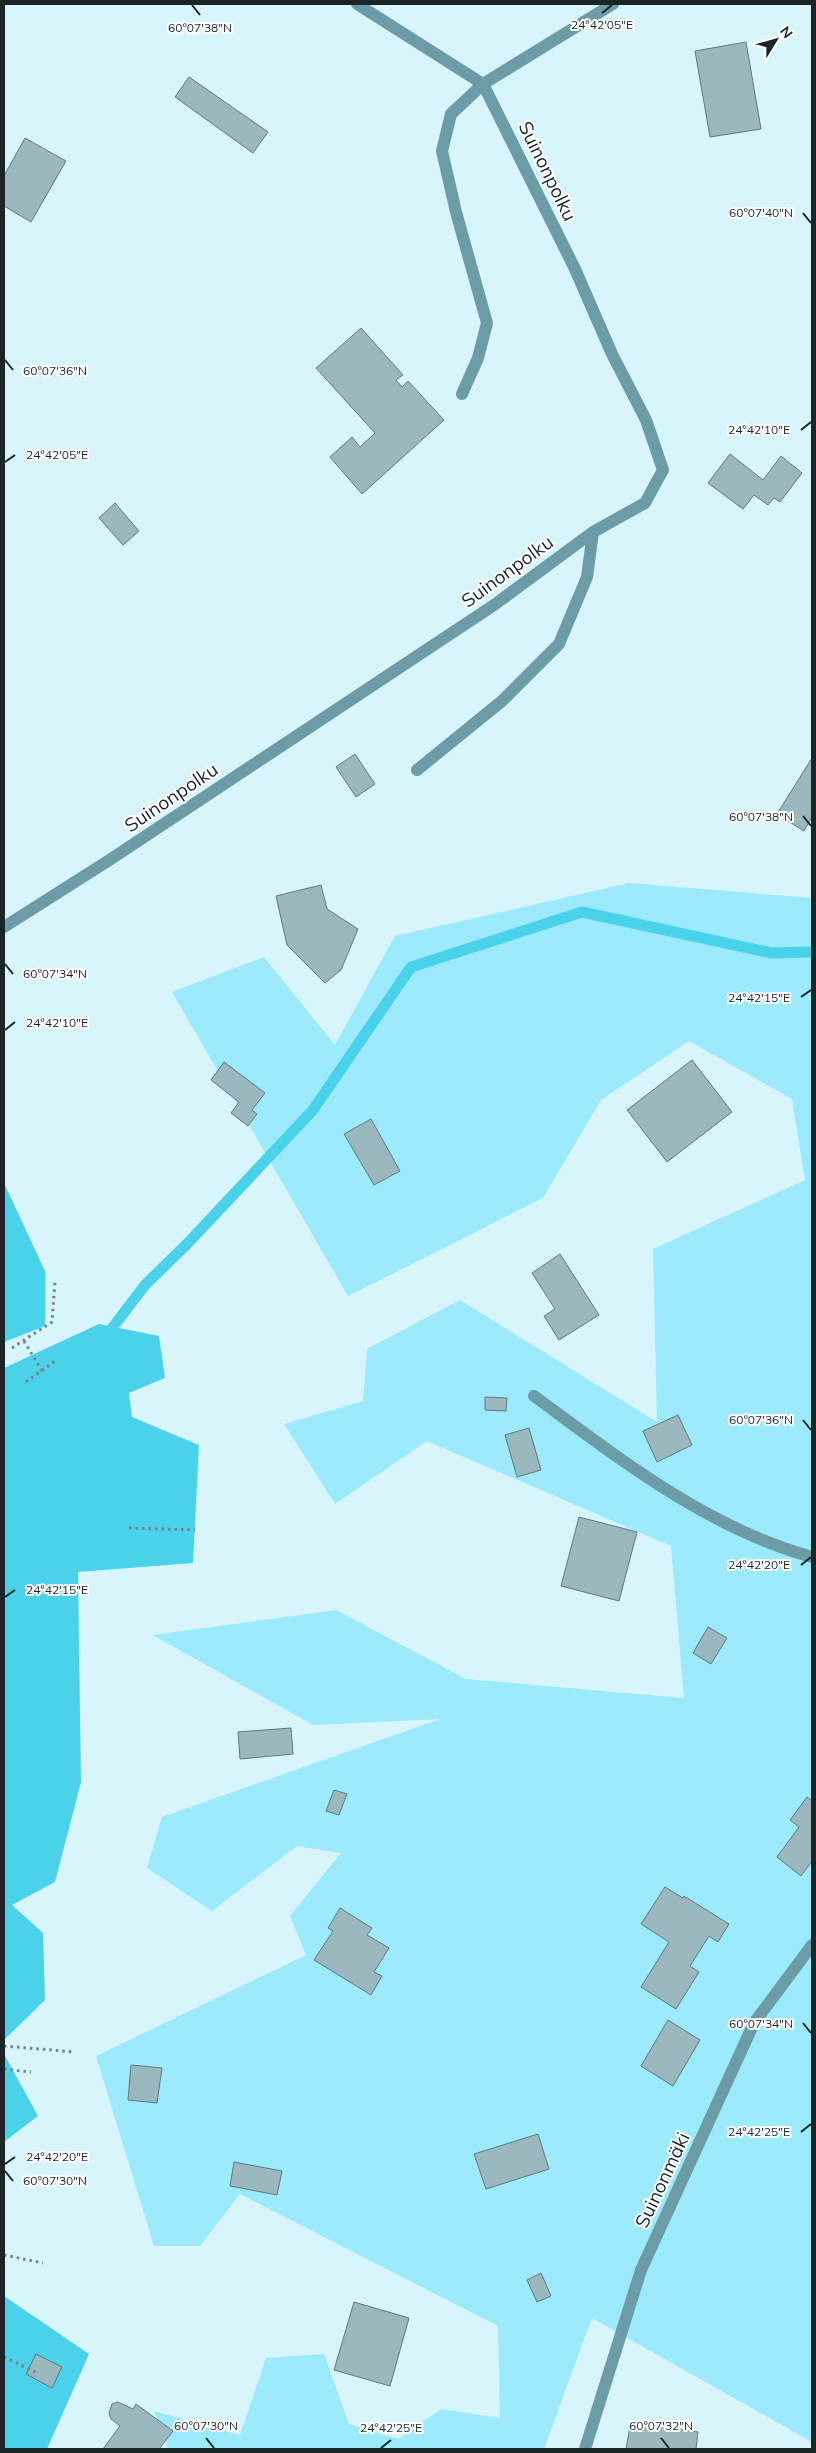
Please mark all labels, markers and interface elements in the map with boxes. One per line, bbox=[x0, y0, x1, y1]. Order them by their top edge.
north arrow bbox=[751, 15, 801, 65]
text: 24°42'05"E bbox=[571, 17, 633, 32]
text: 60°07'38"N bbox=[168, 20, 232, 35]
text: N bbox=[776, 23, 797, 42]
street label: Suinonpolku bbox=[514, 117, 582, 225]
text: 60°07'40"N bbox=[729, 205, 793, 220]
text: 60°07'36"N bbox=[23, 363, 87, 378]
text: 24°42'10"E bbox=[728, 422, 790, 437]
text: 24°42'05"E bbox=[26, 447, 88, 462]
street label: Suinonpolku bbox=[456, 530, 558, 612]
street label: Suinonpolku bbox=[120, 757, 222, 837]
text: 60°07'38"N bbox=[729, 809, 793, 824]
text: 60°07'34"N bbox=[23, 966, 87, 981]
text: 24°42'15"E bbox=[728, 990, 790, 1005]
text: 24°42'10"E bbox=[26, 1015, 88, 1030]
text: 60°07'36"N bbox=[729, 1412, 793, 1427]
text: 24°42'20"E bbox=[728, 1557, 790, 1572]
text: 24°42'15"E bbox=[26, 1582, 88, 1597]
text: 60°07'34"N bbox=[729, 2016, 793, 2031]
text: 24°42'25"E bbox=[728, 2124, 790, 2139]
street label: Suinonmäki bbox=[629, 2128, 695, 2232]
text: 24°42'20"E bbox=[26, 2149, 88, 2164]
text: 60°07'30"N bbox=[23, 2173, 87, 2188]
text: 60°07'30"N bbox=[174, 2418, 238, 2433]
text: 60°07'32"N bbox=[629, 2418, 693, 2433]
text: 24°42'25"E bbox=[360, 2420, 422, 2435]

